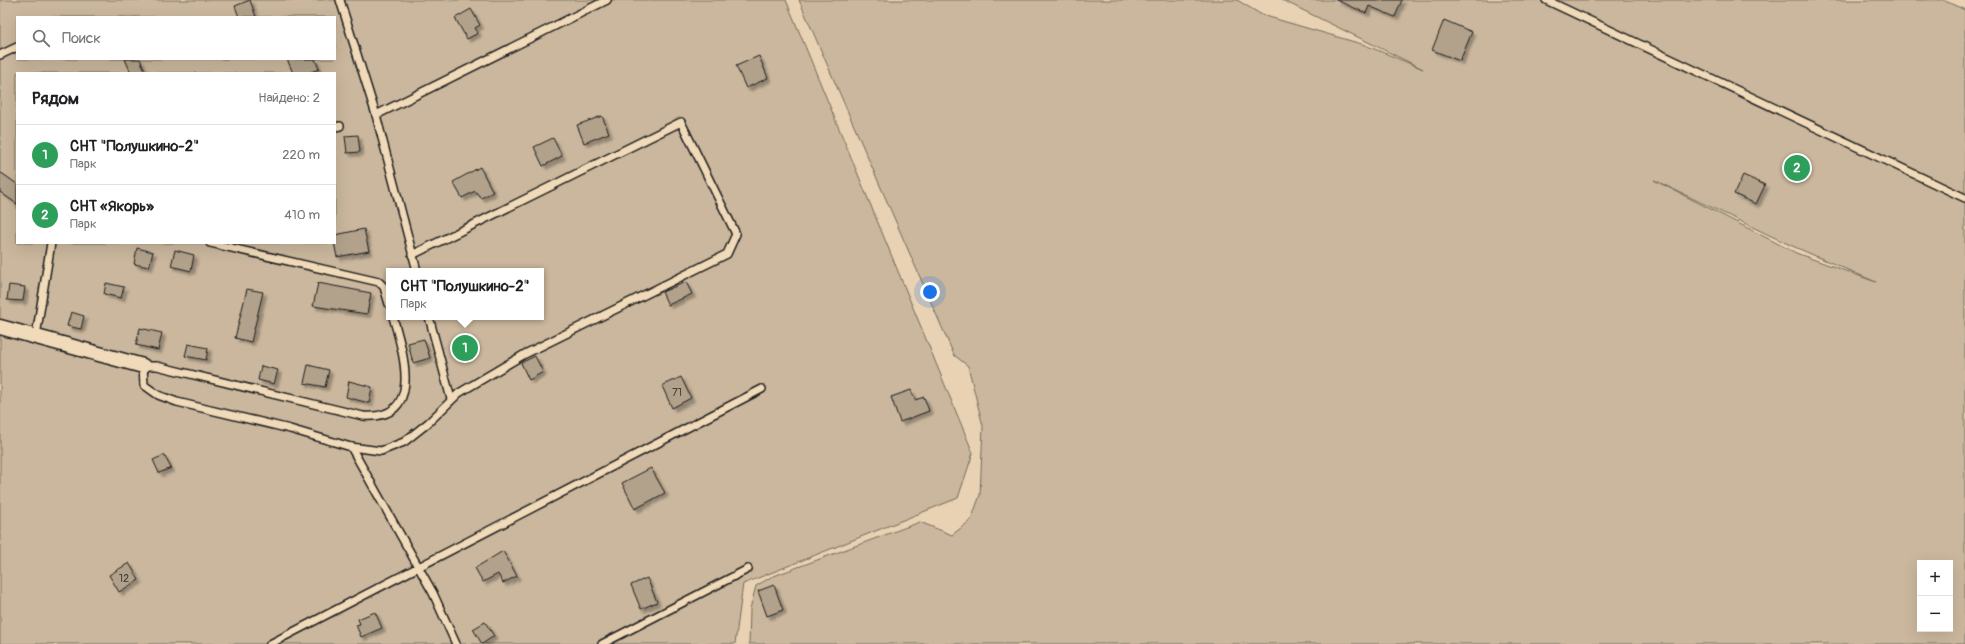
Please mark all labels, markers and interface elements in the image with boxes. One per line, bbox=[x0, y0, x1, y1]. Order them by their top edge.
search box bbox=[16, 16, 336, 60]
icon: search bbox=[30, 27, 52, 49]
text: Поиск bbox=[62, 29, 101, 48]
text: Рядом bbox=[32, 88, 79, 109]
text: Найдено: 2 bbox=[258, 90, 320, 106]
text: СНТ "Полушкино-2" bbox=[70, 137, 199, 156]
text: 1 bbox=[42, 147, 48, 163]
text: 220 m bbox=[282, 147, 320, 163]
pin: 2 bbox=[1784, 153, 1810, 183]
text: Парк bbox=[70, 156, 97, 172]
text: СНТ «Якорь» bbox=[70, 197, 154, 216]
text: 2 bbox=[41, 207, 49, 223]
text: 410 m bbox=[284, 207, 320, 223]
text: Парк bbox=[70, 216, 97, 232]
popup bbox=[386, 268, 544, 320]
text: СНТ "Полушкино-2" bbox=[400, 277, 530, 296]
your location bbox=[920, 282, 940, 302]
text: Парк bbox=[400, 296, 427, 312]
pin: 1 bbox=[452, 333, 478, 363]
house number: 71 bbox=[672, 386, 682, 399]
map controls bbox=[1917, 560, 1953, 632]
button: + bbox=[1917, 560, 1953, 596]
house number: 12 bbox=[119, 572, 129, 585]
button: − bbox=[1917, 596, 1953, 632]

